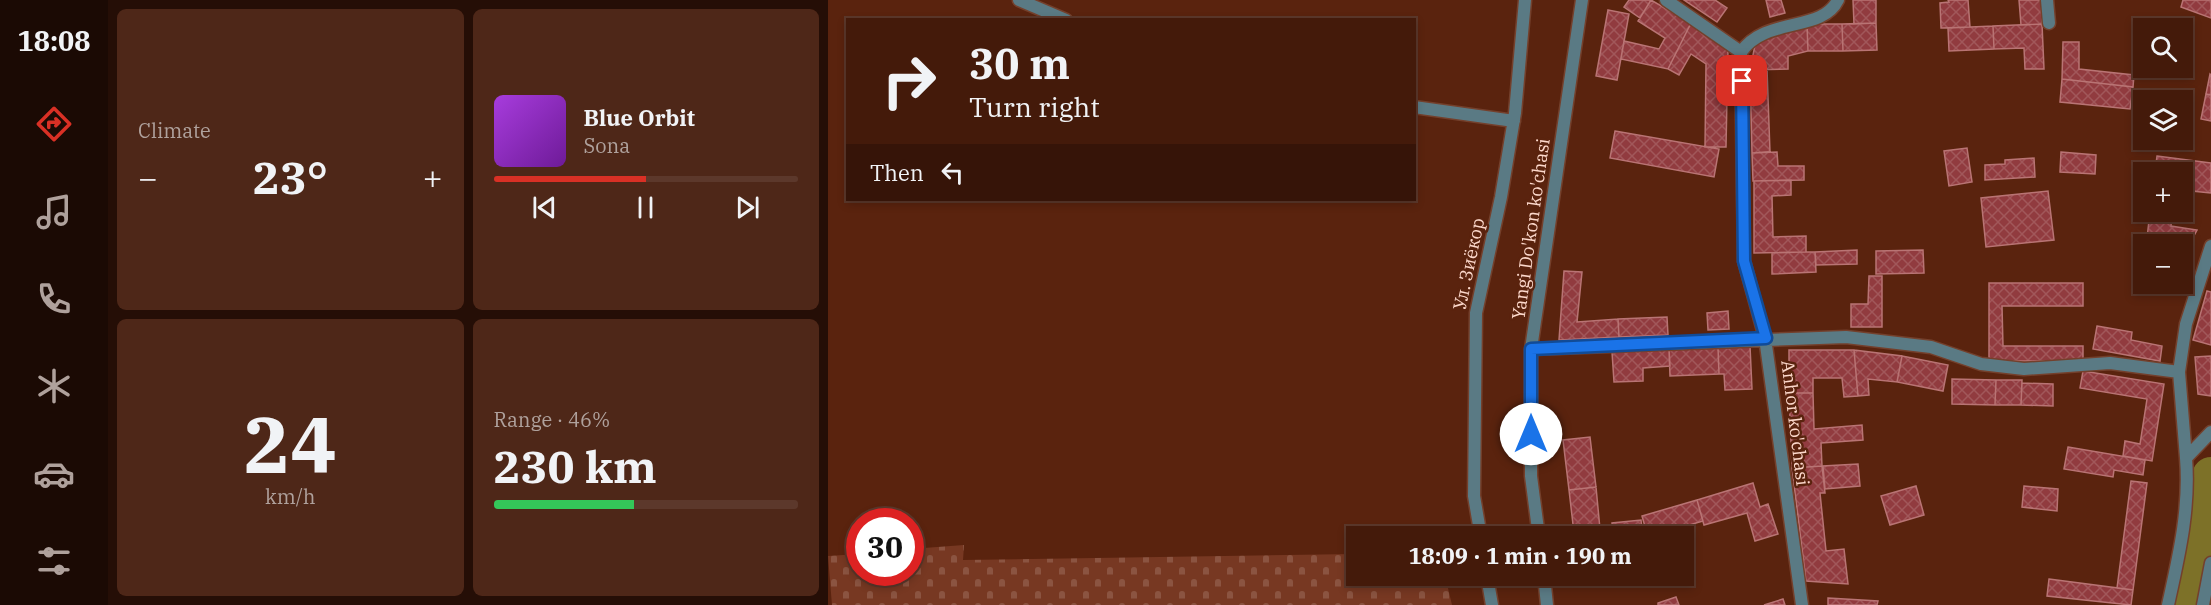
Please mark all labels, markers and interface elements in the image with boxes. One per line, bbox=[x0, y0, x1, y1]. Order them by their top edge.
map controls bbox=[2133, 18, 2193, 294]
button: search bbox=[2133, 18, 2193, 78]
text: 18:08 bbox=[18, 23, 90, 58]
text: 30 m bbox=[969, 36, 1070, 91]
icon: right bbox=[870, 42, 948, 120]
pin bbox=[1716, 55, 1767, 106]
icon: arrive bbox=[1725, 64, 1758, 97]
text: Turn right bbox=[969, 89, 1100, 124]
button: layers bbox=[2133, 90, 2193, 150]
icon: directions bbox=[33, 103, 75, 145]
text: Blue Orbit bbox=[584, 103, 695, 132]
text: Climate bbox=[138, 117, 211, 144]
text: Sona bbox=[584, 132, 630, 159]
street label: Yangi Do'kon ko'chasi bbox=[1506, 136, 1555, 321]
text: 23° bbox=[253, 148, 328, 206]
text: − bbox=[138, 156, 158, 199]
text: + bbox=[423, 156, 443, 199]
icon: left bbox=[936, 156, 969, 189]
text: Then bbox=[870, 158, 924, 187]
button: + bbox=[2133, 162, 2193, 222]
icon: music bbox=[33, 191, 75, 233]
icon: previous bbox=[528, 191, 561, 224]
icon: pause bbox=[629, 191, 662, 224]
icon: next bbox=[731, 191, 764, 224]
street label: Ул. Зиёкор bbox=[1448, 216, 1489, 312]
button: − bbox=[2133, 234, 2193, 294]
icon: phone bbox=[33, 278, 75, 320]
street label: Anhor ko'chasi bbox=[1776, 359, 1815, 487]
icon: climate bbox=[33, 365, 75, 407]
text: 24 bbox=[243, 393, 337, 494]
position arrow bbox=[1499, 402, 1563, 466]
text: Range · 46% bbox=[494, 406, 610, 433]
text: 230 km bbox=[494, 437, 657, 495]
icon: car bbox=[33, 453, 75, 495]
text: km/h bbox=[265, 483, 316, 510]
speed limit sign: 30 bbox=[846, 508, 924, 586]
icon: filters bbox=[33, 540, 75, 582]
text: 18:09 · 1 min · 190 m bbox=[1408, 541, 1632, 570]

